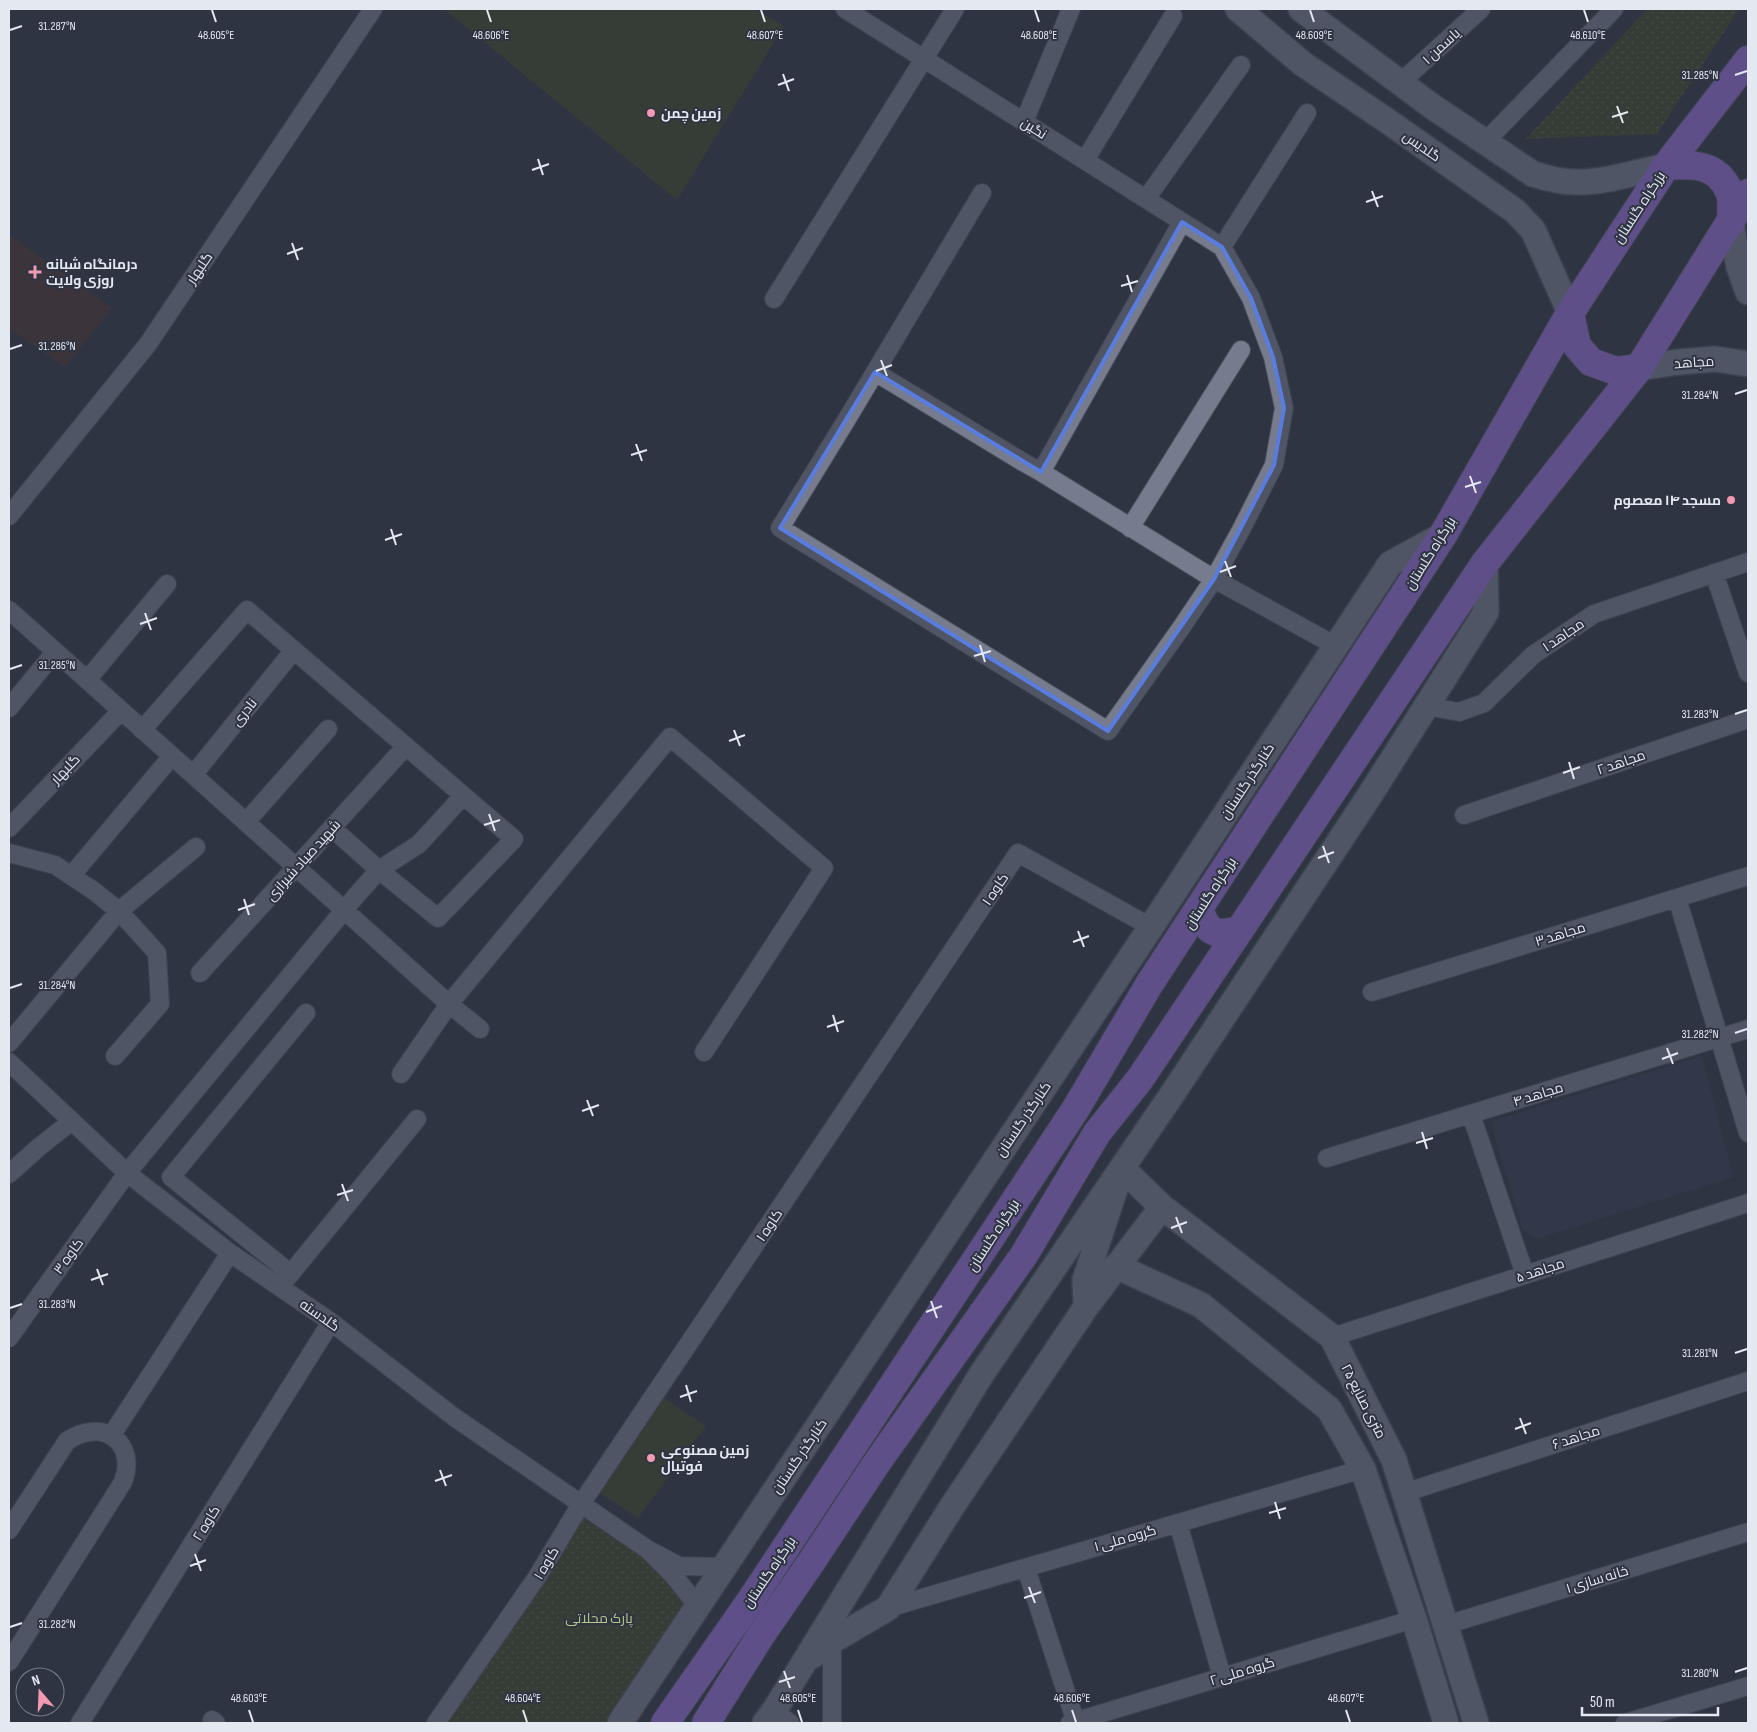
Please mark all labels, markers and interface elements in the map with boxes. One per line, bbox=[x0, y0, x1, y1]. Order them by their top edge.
text: 31.287°N bbox=[38, 19, 76, 34]
street label: یاسمن ۱ bbox=[1419, 25, 1464, 68]
text: 48.605°E bbox=[198, 28, 234, 43]
text: 48.606°E bbox=[473, 28, 509, 43]
text: 48.607°E bbox=[747, 28, 783, 43]
text: 48.608°E bbox=[1021, 28, 1057, 43]
text: 48.609°E bbox=[1296, 28, 1332, 43]
text: 48.610°E bbox=[1570, 28, 1606, 43]
text: 31.285°N bbox=[1682, 68, 1718, 83]
place label: زمین چمن bbox=[661, 105, 721, 124]
marker: زمین چمن bbox=[645, 107, 657, 119]
street label: نگین bbox=[1018, 114, 1050, 143]
street label: گلدیس bbox=[1399, 127, 1444, 166]
street label: بزرگراه گلستان bbox=[1610, 168, 1669, 247]
street label: گلبهار bbox=[182, 249, 216, 288]
place label: درمانگاه شبانه روزی ولایت bbox=[46, 256, 138, 289]
marker: درمانگاه شبانه روزی ولایت bbox=[28, 265, 42, 279]
text: 31.286°N bbox=[38, 339, 76, 354]
street label: مجاهد bbox=[1673, 353, 1715, 372]
text: 31.284°N bbox=[1682, 388, 1718, 403]
place label: مسجد ۱۴ معصوم bbox=[1614, 492, 1721, 510]
marker: مسجد ۱۴ معصوم bbox=[1725, 494, 1737, 506]
street label: بزرگراه گلستان bbox=[1401, 514, 1460, 593]
street label: ۱ مجاهد bbox=[1539, 615, 1587, 656]
text: 31.285°N bbox=[39, 658, 75, 673]
street label: نادری bbox=[228, 695, 261, 730]
text: 31.283°N bbox=[1681, 707, 1719, 722]
street label: کنارگذر گلستان bbox=[1217, 740, 1278, 822]
street label: مجاهد ۲ bbox=[1595, 746, 1647, 779]
street label: گلبهار bbox=[46, 751, 84, 789]
street label: شهید صیاد شیرازی bbox=[263, 816, 344, 904]
street label: بزرگراه گلستان bbox=[1181, 854, 1240, 933]
street label: کاوه ۱ bbox=[979, 870, 1012, 909]
street label: مجاهد ۳ bbox=[1533, 919, 1587, 950]
text: 31.284°N bbox=[39, 978, 75, 993]
text: 31.282°N bbox=[1681, 1027, 1719, 1042]
street label: کنارگذر گلستان bbox=[992, 1079, 1055, 1160]
street label: مجاهد ۴ bbox=[1511, 1079, 1565, 1110]
street label: بزرگراه گلستان bbox=[964, 1196, 1023, 1275]
street label: کاوه ۱ bbox=[753, 1206, 786, 1245]
street label: کاوه ۳ bbox=[50, 1235, 87, 1278]
street label: ۵ مجاهد bbox=[1514, 1255, 1567, 1286]
street label: گلدسته bbox=[296, 1296, 343, 1335]
text: 31.283°N bbox=[38, 1297, 76, 1312]
text: 31.281°N bbox=[1682, 1346, 1718, 1361]
street label: ۲۵ متری صنایع bbox=[1337, 1361, 1390, 1441]
street label: کنارگذر گلستان bbox=[768, 1416, 831, 1497]
street label: ۶ مجاهد bbox=[1550, 1422, 1602, 1453]
place label: زمین مصنوعی فوتبال bbox=[661, 1442, 749, 1475]
marker: زمین مصنوعی فوتبال bbox=[645, 1452, 657, 1464]
street label: کاوه ۲ bbox=[189, 1503, 224, 1544]
street label: گروه ملی ۱ bbox=[1092, 1522, 1158, 1555]
street label: بزرگراه گلستان bbox=[739, 1533, 800, 1611]
street label: کاوه ۱ bbox=[530, 1544, 563, 1583]
street label: خانه سازی ۱ bbox=[1564, 1562, 1630, 1597]
park label: پارک محلاتی bbox=[565, 1610, 633, 1628]
text: 31.282°N bbox=[38, 1617, 76, 1632]
street label: گروه ملی ۲ bbox=[1208, 1654, 1277, 1689]
text: 31.280°N bbox=[1681, 1666, 1719, 1681]
north arrow bbox=[15, 1667, 65, 1717]
text: N bbox=[30, 1671, 42, 1689]
scale bar bbox=[1582, 1684, 1718, 1716]
text: 48.603°E bbox=[231, 1691, 267, 1706]
text: 48.604°E bbox=[505, 1691, 541, 1706]
text: 48.605°E bbox=[780, 1691, 816, 1706]
text: 48.606°E bbox=[1054, 1691, 1090, 1706]
text: 48.607°E bbox=[1328, 1691, 1364, 1706]
text: 50 m bbox=[1590, 1693, 1615, 1712]

